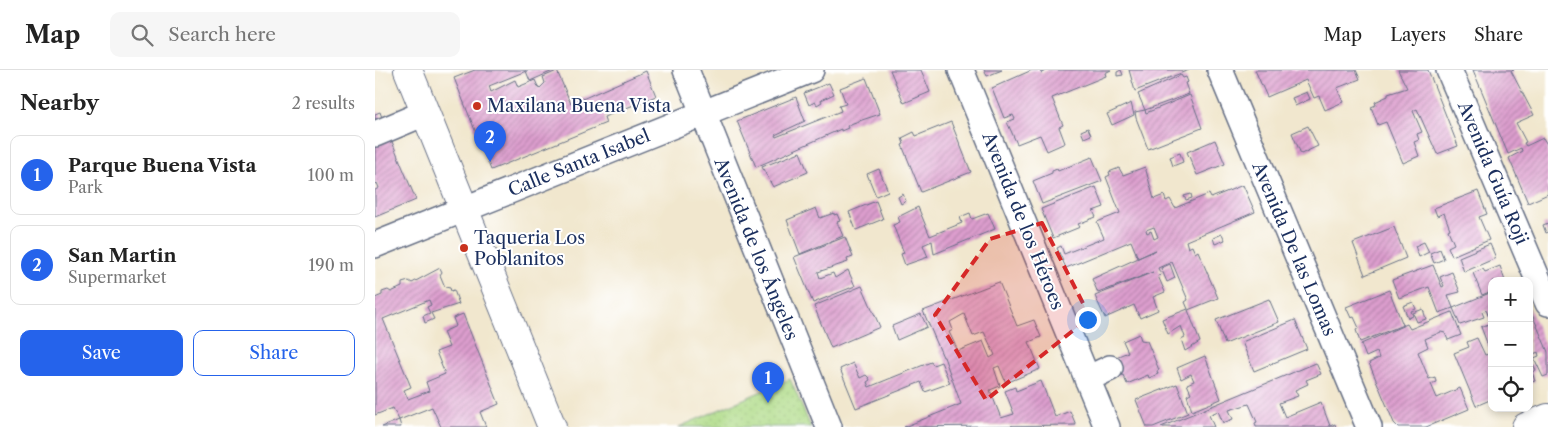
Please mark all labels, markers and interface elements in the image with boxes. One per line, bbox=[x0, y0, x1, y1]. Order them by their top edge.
search box bbox=[110, 12, 460, 57]
text: Map bbox=[25, 20, 80, 49]
icon: search bbox=[128, 21, 156, 49]
text: Search here bbox=[168, 23, 276, 46]
text: Map bbox=[1324, 24, 1362, 46]
text: Layers bbox=[1390, 24, 1446, 46]
text: Share bbox=[1474, 24, 1523, 46]
text: Nearby bbox=[20, 90, 99, 115]
text: 2 results bbox=[292, 93, 355, 113]
place label: Maxilana Buena Vista bbox=[487, 95, 672, 117]
street label: Avenida Guía Roji bbox=[1453, 97, 1533, 248]
marker: Maxilana Buena Vista bbox=[471, 100, 483, 112]
pin: 2 bbox=[474, 121, 506, 162]
street label: Calle Santa Isabel bbox=[505, 124, 653, 202]
street label: Avenida de los Héroes bbox=[977, 128, 1069, 313]
street label: Avenida de los Ángeles bbox=[709, 153, 804, 343]
text: Parque Buena Vista bbox=[68, 154, 256, 177]
street label: Avenida De las Lomas bbox=[1247, 158, 1341, 339]
text: 1 bbox=[33, 165, 41, 185]
text: 100 m bbox=[308, 165, 354, 185]
text: Park bbox=[68, 177, 103, 197]
place label: Taqueria Los Poblanitos bbox=[474, 227, 585, 270]
marker: Taqueria Los Poblanitos bbox=[458, 242, 470, 254]
text: San Martin bbox=[68, 244, 177, 267]
text: 2 bbox=[32, 255, 42, 275]
text: 190 m bbox=[309, 255, 354, 275]
text: Supermarket bbox=[68, 267, 166, 287]
map controls bbox=[1488, 277, 1533, 412]
button: + bbox=[1488, 277, 1533, 322]
your location bbox=[1075, 307, 1101, 333]
button: − bbox=[1488, 322, 1533, 367]
button: Save bbox=[20, 330, 183, 376]
button: Share bbox=[193, 330, 355, 376]
pin: 1 bbox=[752, 362, 784, 403]
button: locate bbox=[1488, 367, 1533, 412]

